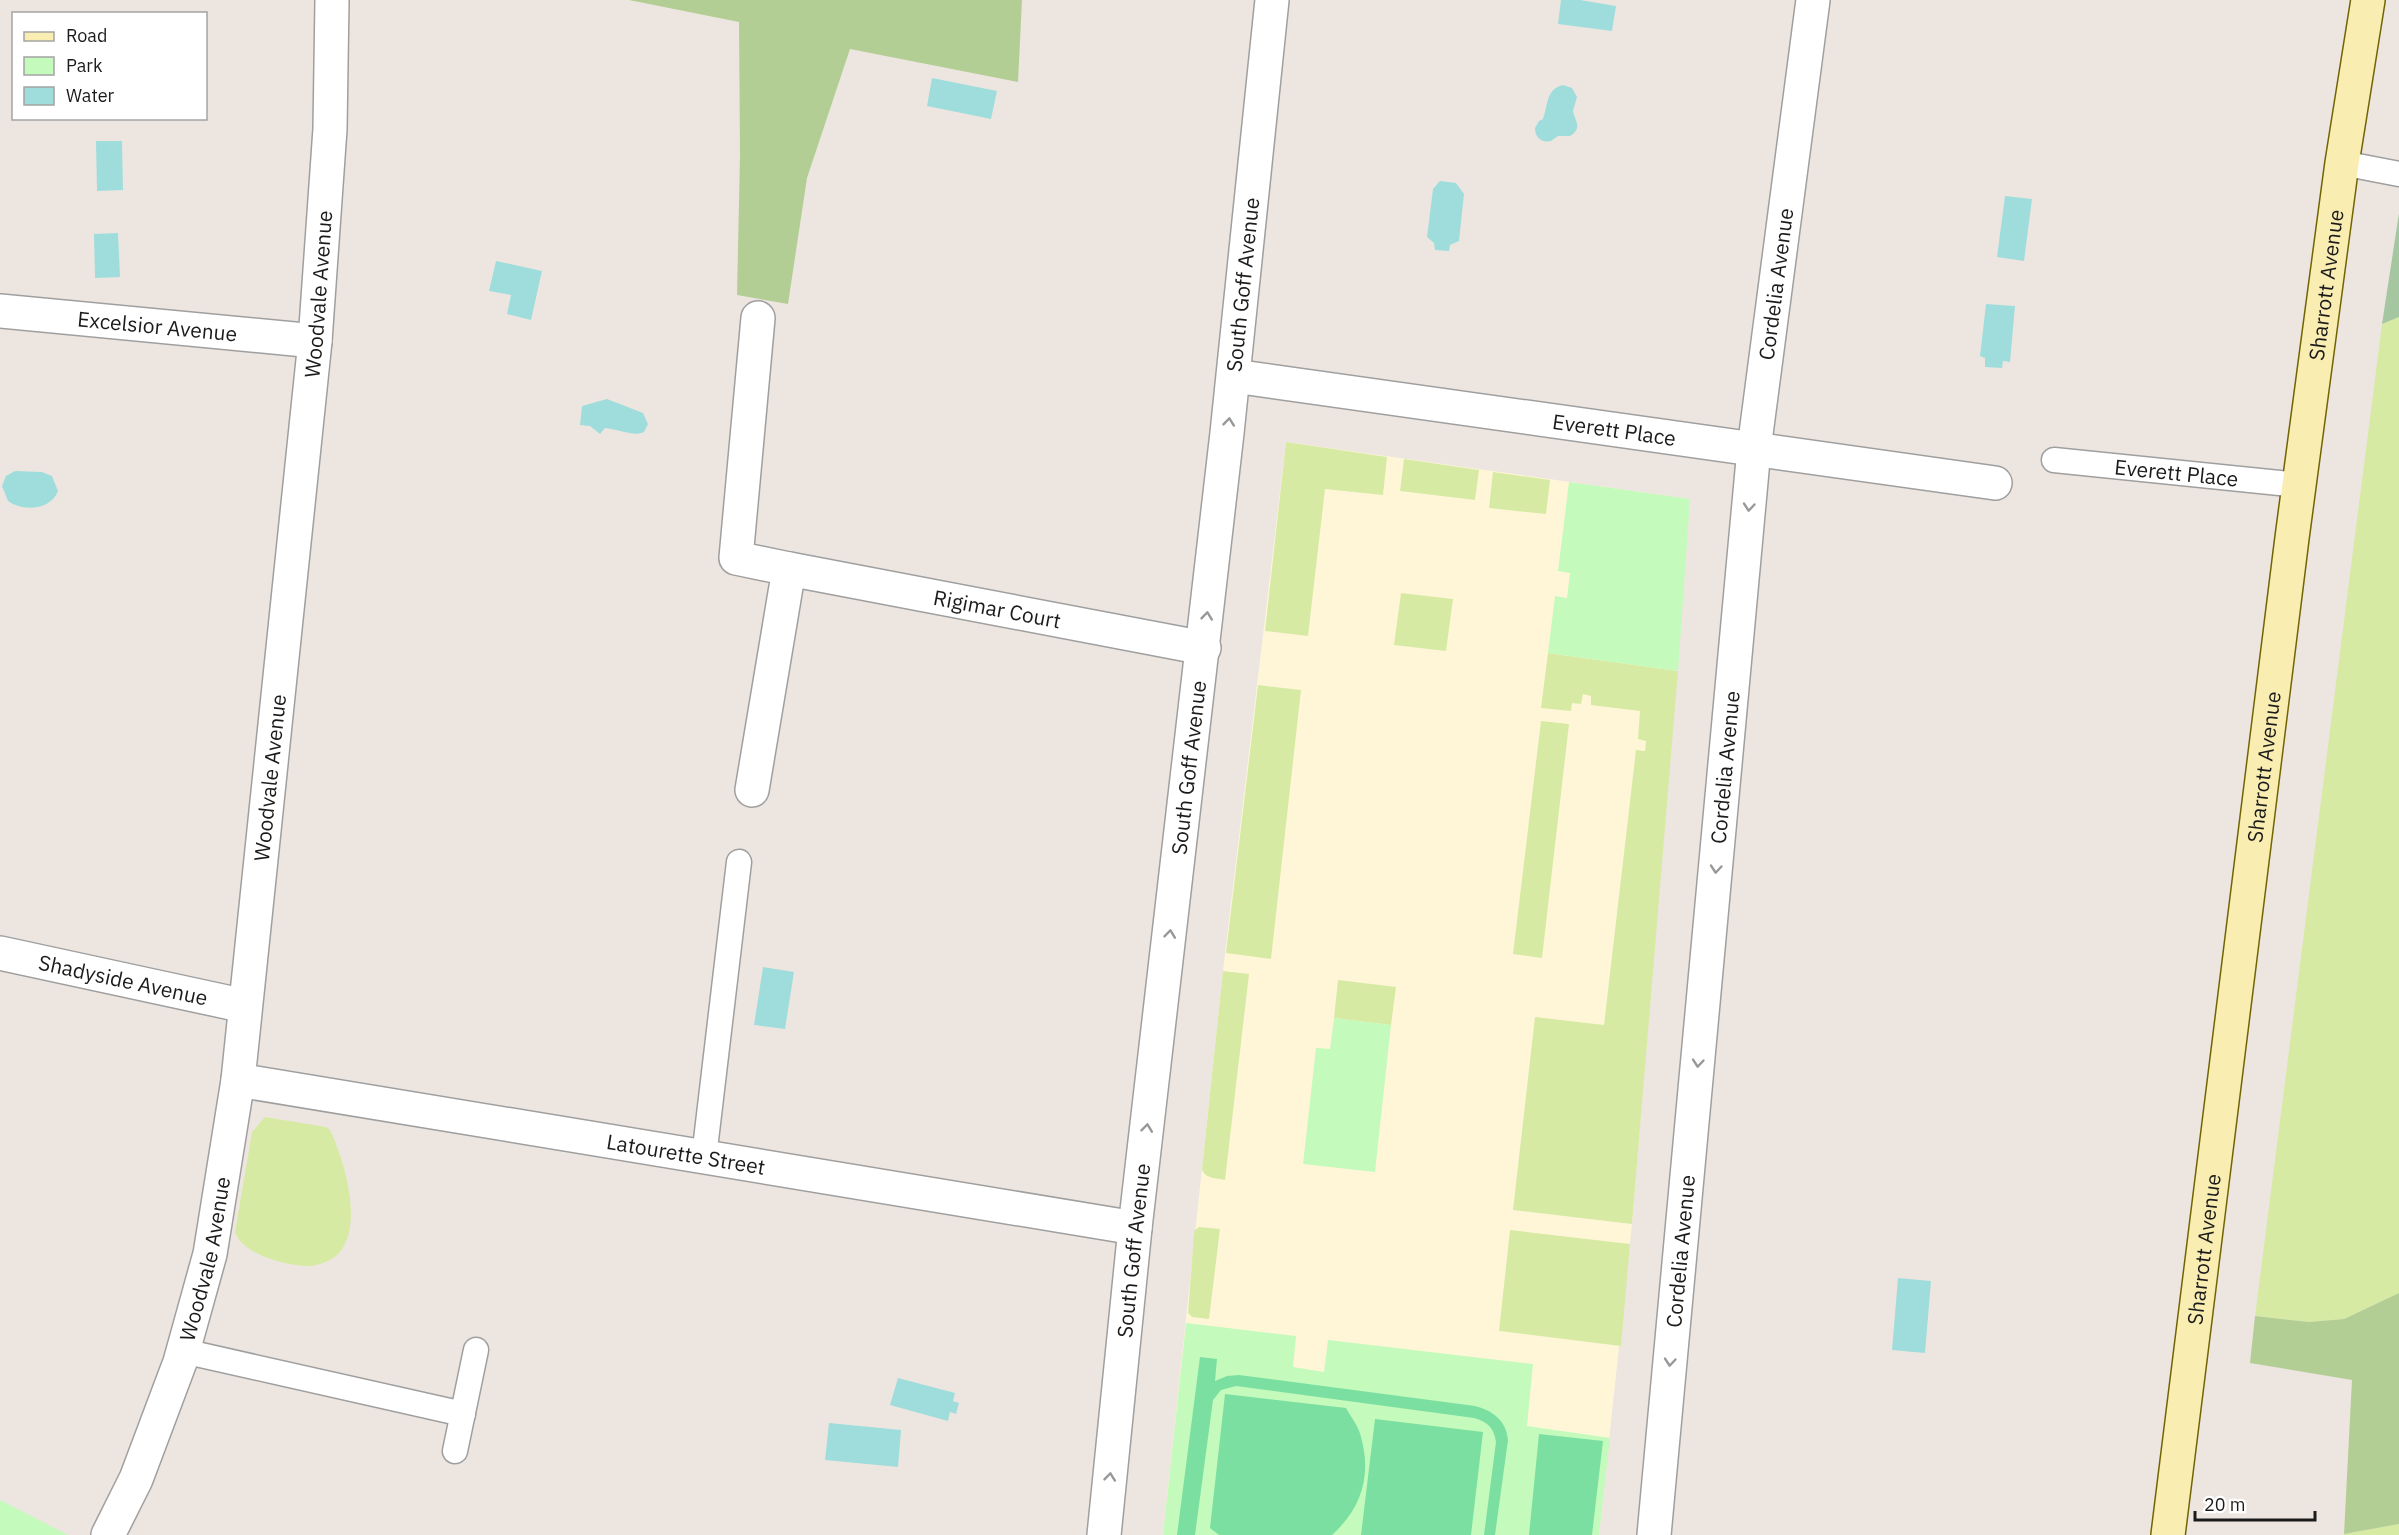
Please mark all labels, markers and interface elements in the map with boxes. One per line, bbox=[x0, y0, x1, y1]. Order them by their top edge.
legend bbox=[12, 12, 207, 120]
text: Road bbox=[66, 24, 107, 47]
text: Park bbox=[66, 54, 103, 77]
text: Water bbox=[66, 84, 115, 107]
street label: South Goff Avenue bbox=[1219, 196, 1265, 373]
street label: Cordelia Avenue bbox=[1752, 206, 1800, 362]
street label: Sharrott Avenue bbox=[2302, 208, 2350, 362]
street label: Woodvale Avenue bbox=[297, 209, 338, 379]
street label: Excelsior Avenue bbox=[76, 304, 238, 348]
street label: Everett Place bbox=[1551, 407, 1678, 452]
one-way arrow bbox=[1222, 417, 1235, 426]
street label: Everett Place bbox=[2113, 452, 2240, 493]
one-way arrow bbox=[1743, 503, 1756, 512]
street label: Rigimar Court bbox=[931, 583, 1063, 634]
one-way arrow bbox=[1200, 611, 1213, 620]
street label: South Goff Avenue bbox=[1164, 679, 1212, 856]
street label: Cordelia Avenue bbox=[1704, 690, 1746, 845]
street label: Sharrott Avenue bbox=[2240, 690, 2287, 844]
street label: Woodvale Avenue bbox=[247, 693, 292, 863]
one-way arrow bbox=[1710, 864, 1723, 873]
one-way arrow bbox=[1163, 930, 1176, 939]
street label: Shadyside Avenue bbox=[36, 948, 210, 1012]
one-way arrow bbox=[1692, 1059, 1705, 1068]
one-way arrow bbox=[1140, 1123, 1153, 1133]
street label: Latourette Street bbox=[605, 1127, 767, 1181]
street label: South Goff Avenue bbox=[1110, 1162, 1156, 1339]
street label: Sharrott Avenue bbox=[2180, 1172, 2227, 1326]
street label: Cordelia Avenue bbox=[1659, 1174, 1701, 1329]
street label: Woodvale Avenue bbox=[173, 1175, 236, 1344]
one-way arrow bbox=[1664, 1357, 1677, 1366]
one-way arrow bbox=[1103, 1472, 1116, 1481]
scale bar bbox=[2195, 1484, 2315, 1522]
text: 20 m bbox=[2204, 1493, 2246, 1516]

